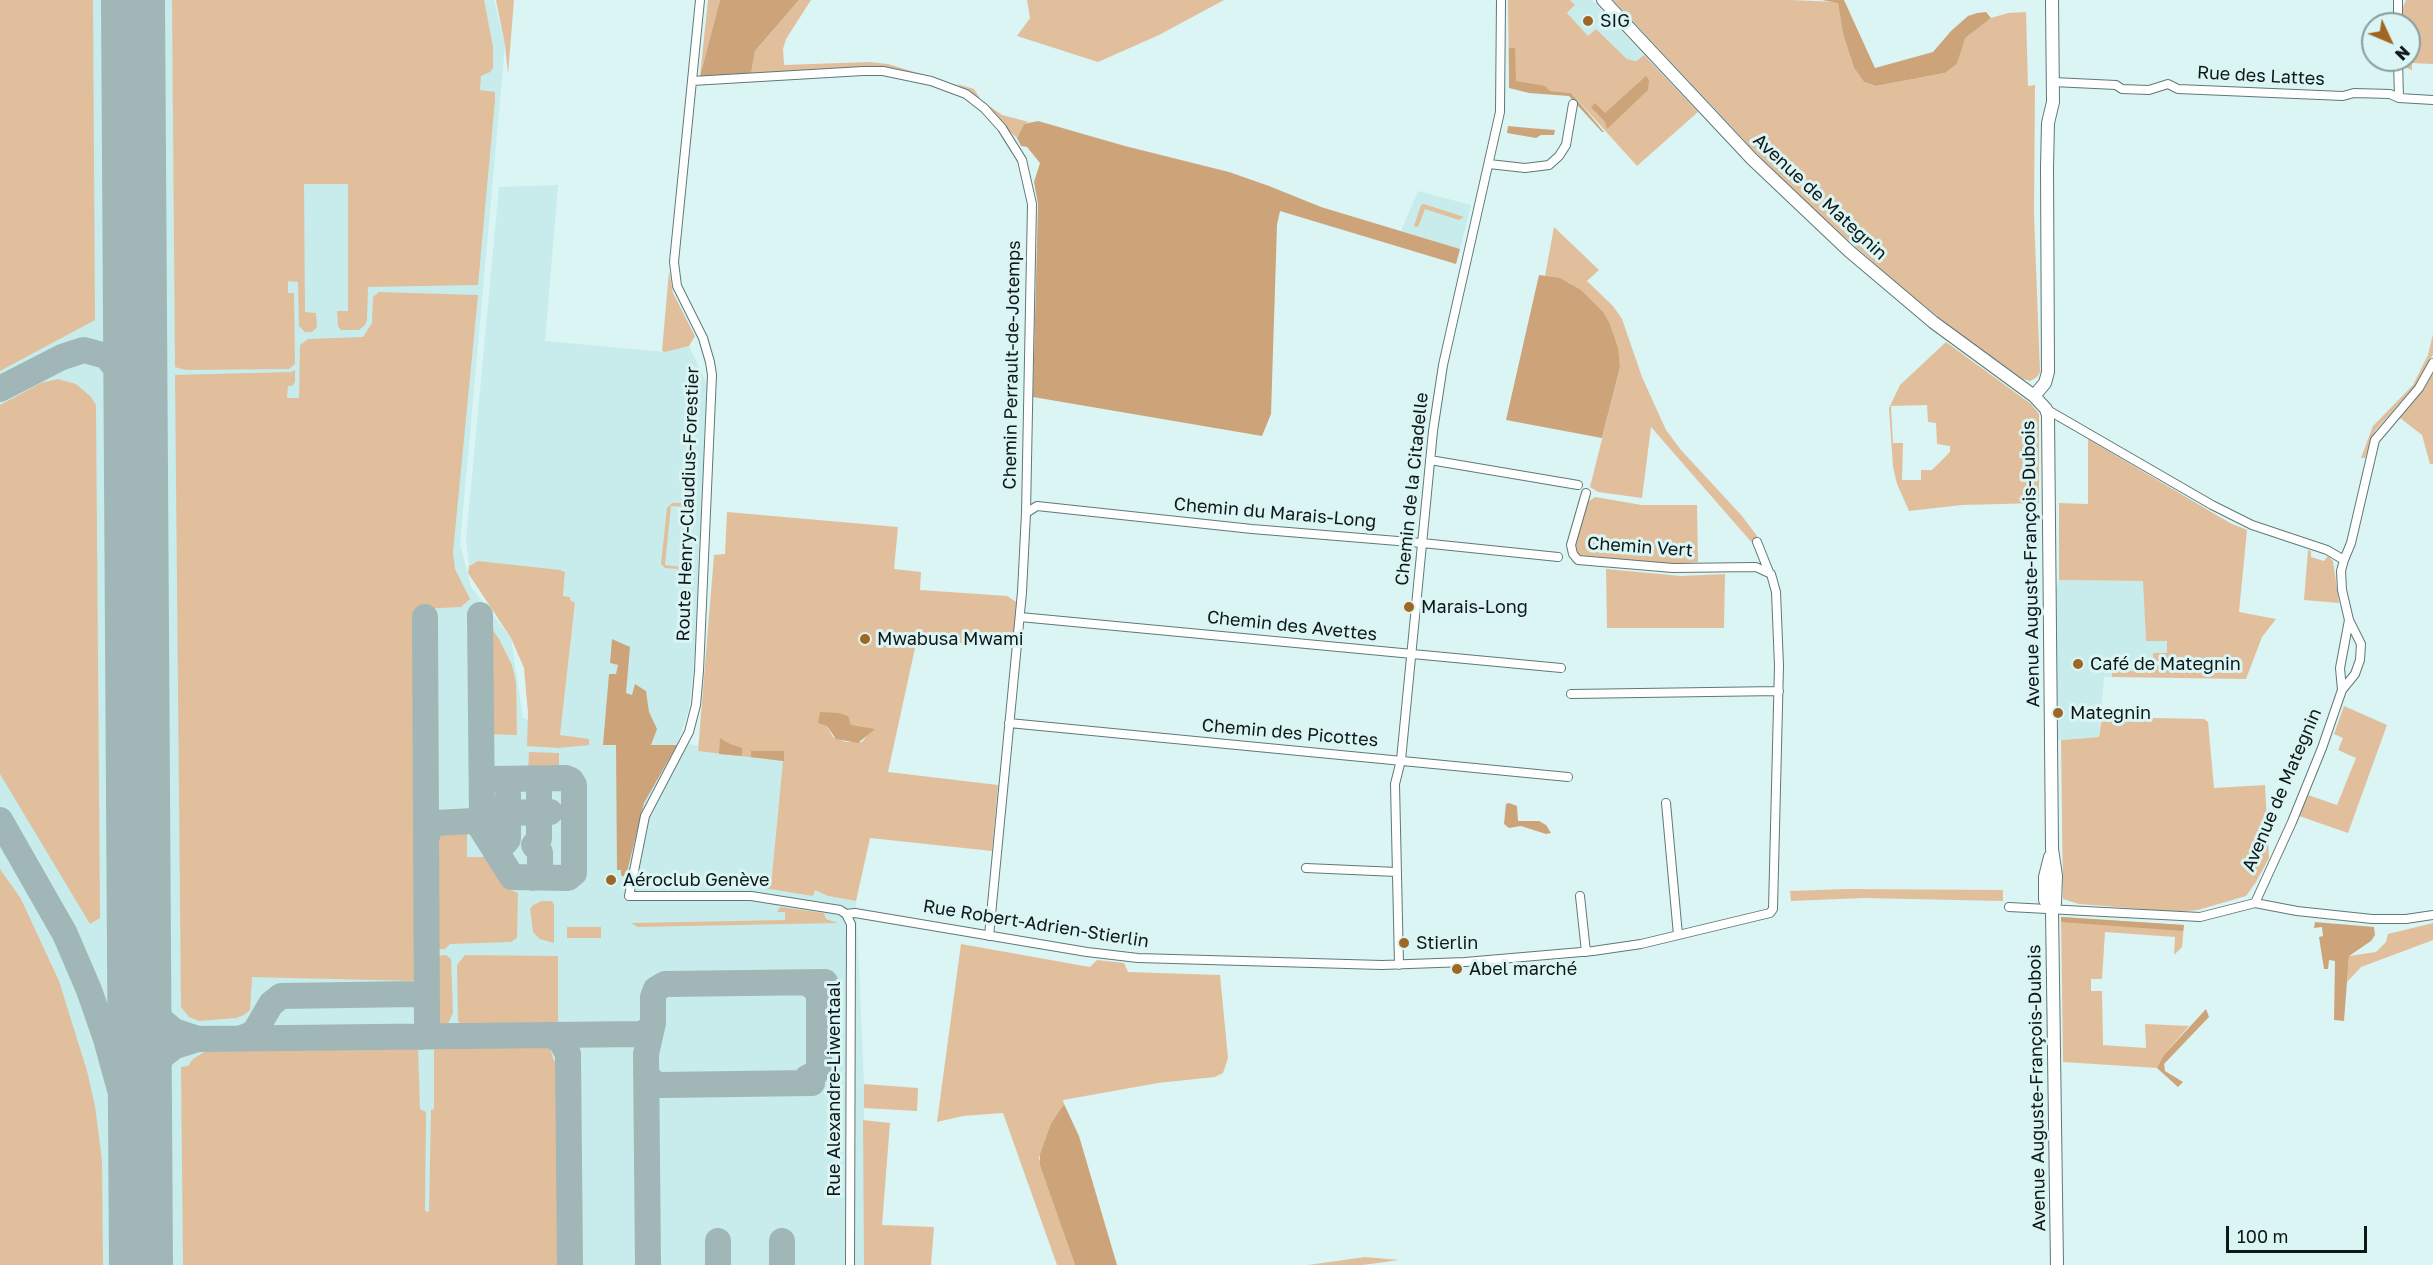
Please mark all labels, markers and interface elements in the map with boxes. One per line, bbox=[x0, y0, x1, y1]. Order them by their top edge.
place label: SIG bbox=[1600, 10, 1630, 32]
north arrow bbox=[2361, 12, 2421, 72]
marker: SIG bbox=[1581, 14, 1595, 28]
text: N bbox=[2391, 42, 2414, 64]
street label: Rue des Lattes bbox=[2197, 62, 2325, 90]
street label: Avenue de Mategnin bbox=[1749, 129, 1891, 265]
street label: Chemin Perrault-de-Jotemps bbox=[999, 240, 1025, 490]
street label: Route Henry-Claudius-Forestier bbox=[672, 366, 704, 642]
street label: Chemin de la Citadelle bbox=[1391, 391, 1433, 587]
street label: Avenue Auguste-François-Dubois bbox=[2018, 420, 2044, 708]
street label: Chemin du Marais-Long bbox=[1173, 493, 1377, 533]
street label: Chemin Vert bbox=[1586, 533, 1694, 561]
place label: Marais-Long bbox=[1421, 596, 1528, 618]
marker: Marais-Long bbox=[1402, 600, 1416, 614]
street label: Chemin des Avettes bbox=[1206, 606, 1378, 646]
place label: Mwabusa Mwami bbox=[877, 628, 1024, 650]
marker: Mwabusa Mwami bbox=[858, 632, 872, 646]
place label: Café de Mategnin bbox=[2090, 653, 2241, 675]
marker: Café de Mategnin bbox=[2071, 657, 2085, 671]
place label: Mategnin bbox=[2070, 702, 2151, 724]
street label: Avenue de Mategnin bbox=[2238, 705, 2326, 875]
marker: Mategnin bbox=[2051, 706, 2065, 720]
street label: Chemin des Picottes bbox=[1201, 715, 1379, 751]
place label: Aéroclub Genève bbox=[623, 869, 769, 891]
marker: Aéroclub Genève bbox=[604, 873, 618, 887]
street label: Rue Robert-Adrien-Stierlin bbox=[921, 895, 1151, 953]
place label: Stierlin bbox=[1416, 932, 1478, 954]
marker: Stierlin bbox=[1397, 936, 1411, 950]
street label: Avenue Auguste-François-Dubois bbox=[2024, 944, 2050, 1232]
place label: Abel marché bbox=[1469, 958, 1577, 980]
marker: Abel marché bbox=[1450, 962, 1464, 976]
street label: Rue Alexandre-Liwentaal bbox=[823, 981, 845, 1197]
scale bar bbox=[2229, 1214, 2370, 1252]
text: 100 m bbox=[2237, 1225, 2288, 1247]

